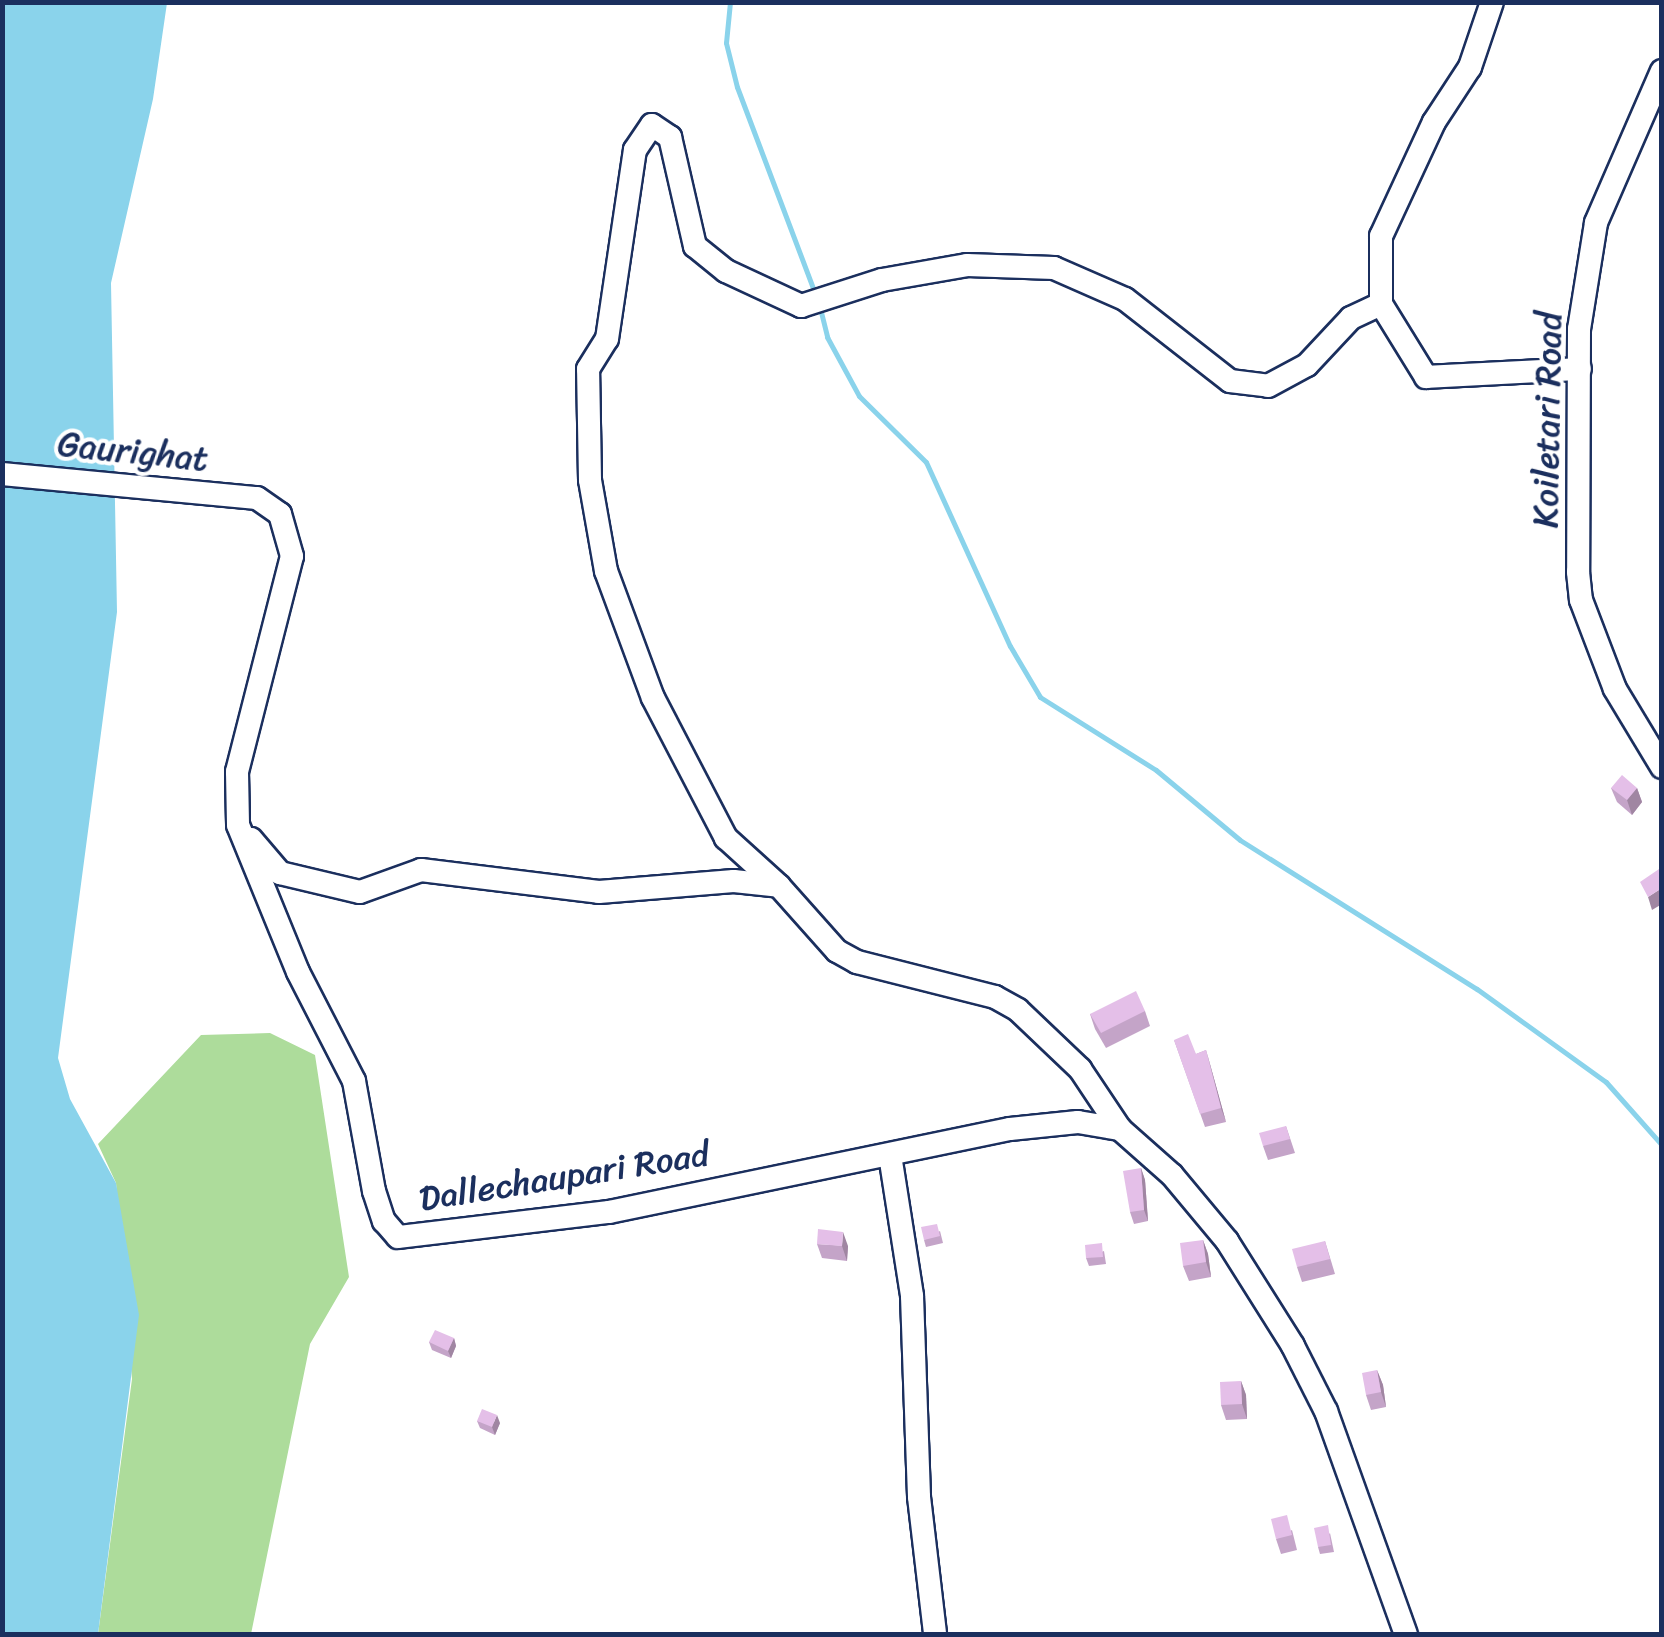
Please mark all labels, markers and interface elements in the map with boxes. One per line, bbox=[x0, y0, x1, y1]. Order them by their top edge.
street label: Koiletari Road bbox=[1524, 311, 1570, 529]
street label: Gaurighat bbox=[56, 422, 210, 480]
street label: Dallechaupari Road bbox=[416, 1132, 712, 1220]

